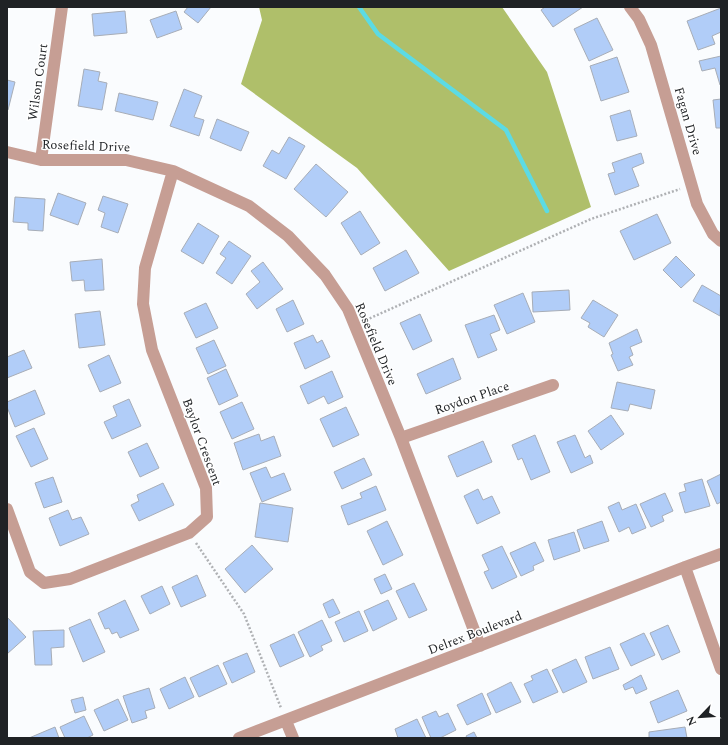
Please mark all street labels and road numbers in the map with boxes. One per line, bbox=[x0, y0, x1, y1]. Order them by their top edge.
street label: Wilson Court bbox=[23, 42, 53, 122]
street label: Fagan Drive bbox=[669, 85, 707, 157]
street label: Rosefield Drive bbox=[41, 134, 131, 158]
street label: Rosefield Drive bbox=[350, 299, 402, 389]
street label: Roydon Place bbox=[432, 376, 512, 420]
street label: Baylor Crescent bbox=[177, 396, 227, 489]
street label: Delrex Boulevard bbox=[425, 606, 525, 660]

